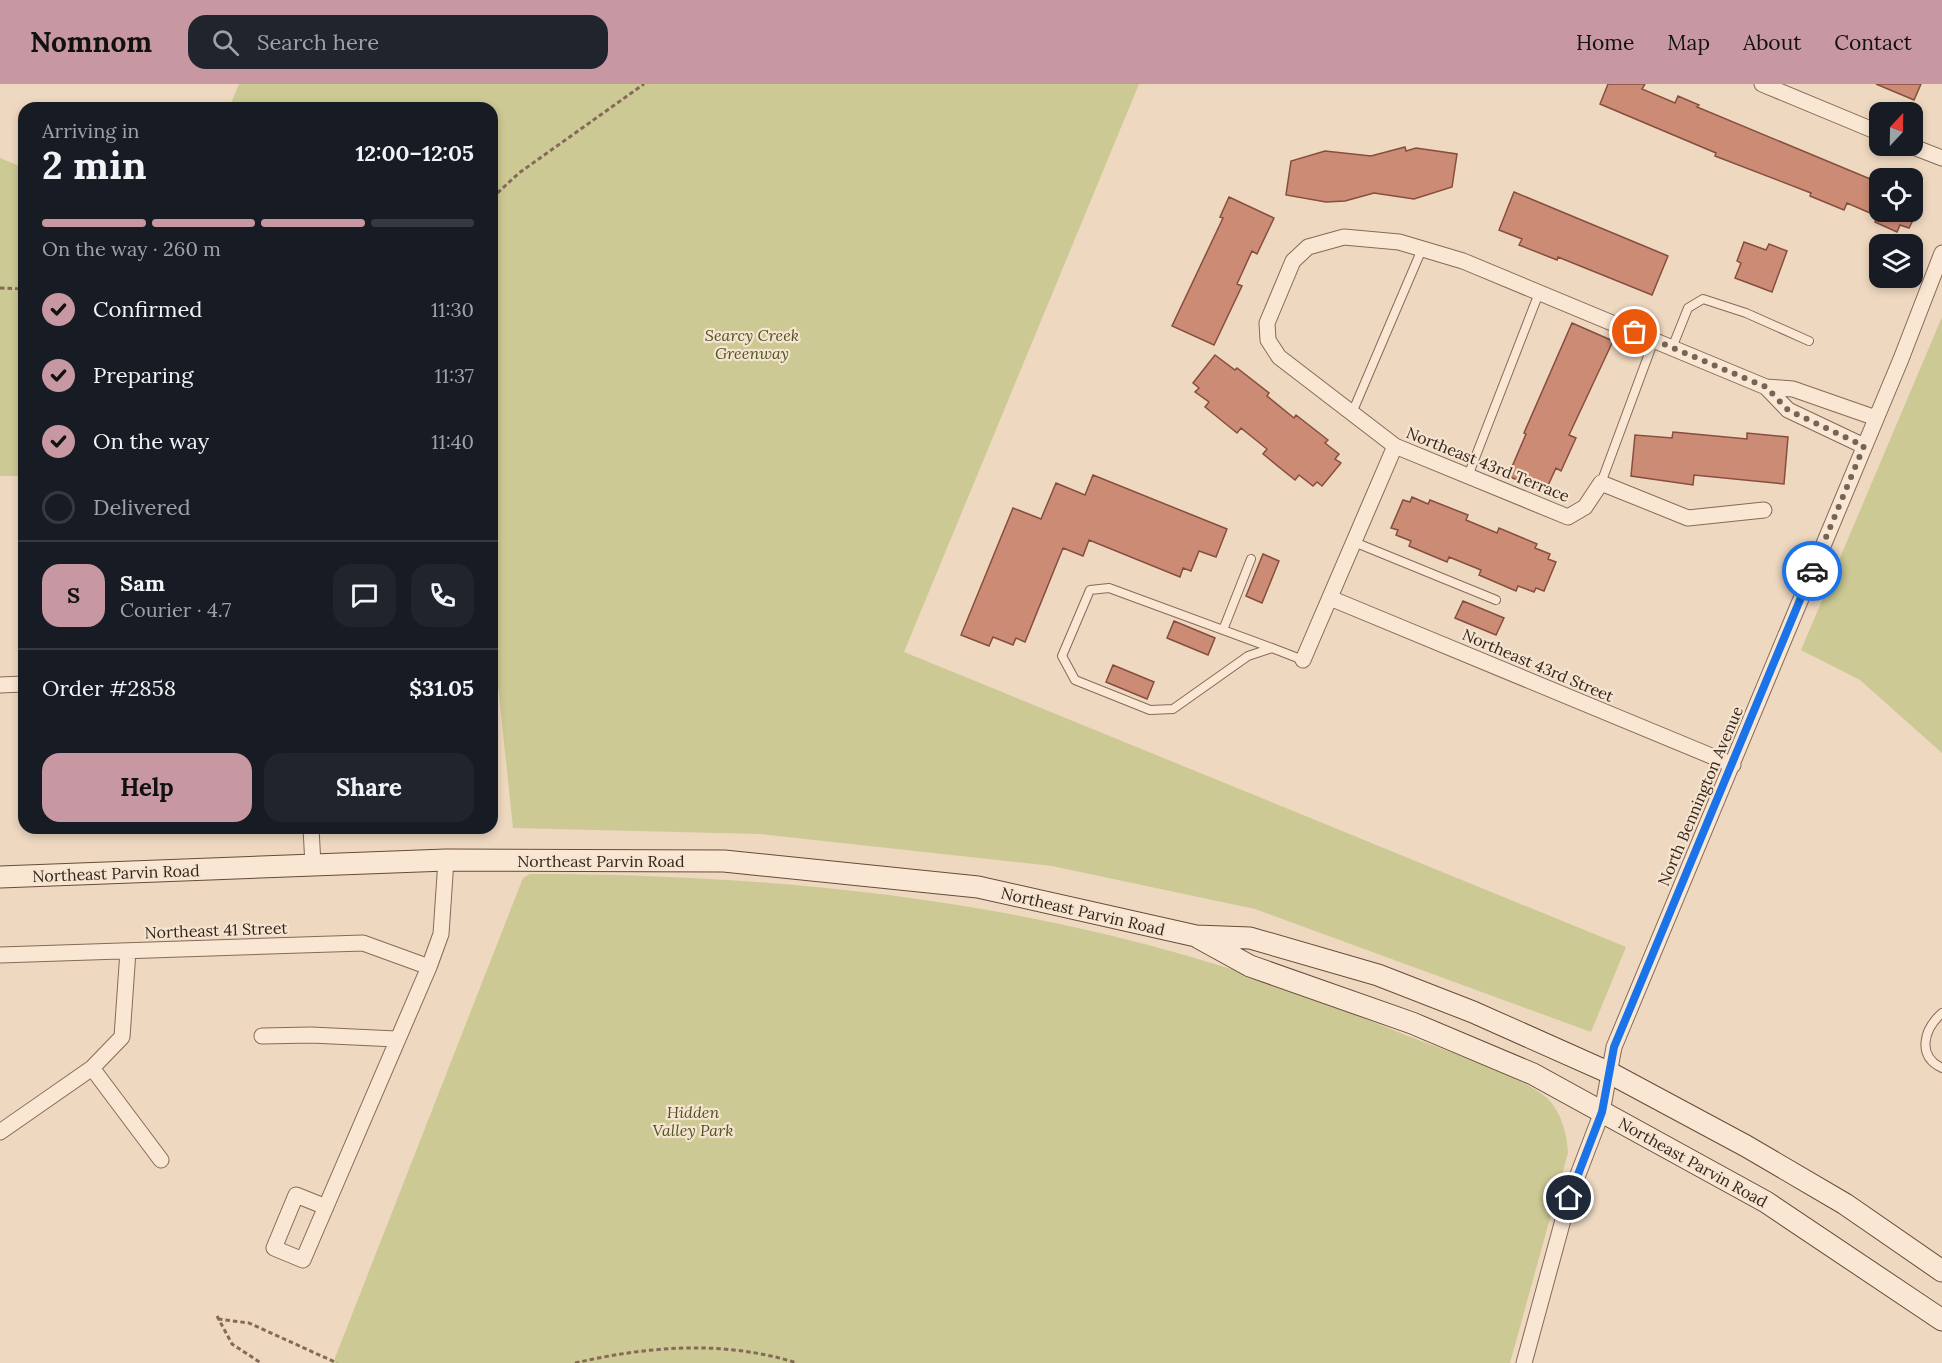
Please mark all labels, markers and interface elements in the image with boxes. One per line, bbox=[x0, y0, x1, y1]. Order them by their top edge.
search box bbox=[188, 15, 608, 69]
text: Nomnom bbox=[30, 24, 152, 60]
icon: search bbox=[209, 26, 242, 59]
text: Search here bbox=[257, 28, 379, 56]
text: Home bbox=[1576, 29, 1634, 56]
text: Map bbox=[1667, 29, 1710, 56]
text: About bbox=[1743, 29, 1801, 56]
text: Contact bbox=[1834, 29, 1912, 56]
north arrow bbox=[1869, 102, 1923, 156]
map controls bbox=[1869, 102, 1923, 288]
text: Arriving in bbox=[42, 118, 139, 143]
text: 12:00–12:05 bbox=[355, 139, 474, 167]
text: 2 min bbox=[42, 140, 147, 190]
button: locate bbox=[1869, 168, 1923, 222]
button: layers bbox=[1869, 234, 1923, 288]
text: On the way · 260 m bbox=[42, 236, 221, 261]
icon: check bbox=[42, 293, 75, 326]
text: Confirmed bbox=[93, 295, 202, 323]
text: 11:30 bbox=[431, 297, 474, 322]
pin bbox=[1609, 306, 1660, 357]
icon: bag bbox=[1618, 315, 1651, 348]
park label: Searcy Creek Greenway bbox=[705, 325, 799, 363]
icon: check bbox=[42, 359, 75, 392]
text: Preparing bbox=[93, 361, 193, 389]
text: 11:37 bbox=[435, 363, 474, 388]
street label: Northeast 43rd Terrace bbox=[1403, 422, 1573, 506]
icon: check bbox=[42, 425, 75, 458]
text: On the way bbox=[93, 427, 209, 455]
text: 11:40 bbox=[431, 429, 474, 454]
text: Delivered bbox=[93, 493, 191, 521]
courier bbox=[1782, 541, 1842, 601]
icon: car bbox=[1796, 555, 1829, 588]
button: chat bbox=[333, 564, 396, 627]
button: phone bbox=[411, 564, 474, 627]
text: Sam bbox=[120, 569, 165, 597]
text: S bbox=[67, 581, 80, 609]
text: Courier · 4.7 bbox=[120, 597, 231, 622]
street label: Northeast 43rd Street bbox=[1459, 624, 1617, 706]
text: Order #2858 bbox=[42, 674, 176, 702]
text: $31.05 bbox=[409, 674, 474, 702]
street label: North Bennington Avenue bbox=[1653, 703, 1747, 889]
button: Help bbox=[42, 753, 252, 822]
button: Share bbox=[264, 753, 474, 822]
street label: Northeast Parvin Road bbox=[517, 851, 685, 871]
street label: Northeast Parvin Road bbox=[32, 860, 200, 886]
street label: Northeast Parvin Road bbox=[999, 882, 1167, 940]
street label: Northeast 41 Street bbox=[144, 917, 289, 942]
park label: Hidden Valley Park bbox=[653, 1102, 733, 1140]
street label: Northeast Parvin Road bbox=[1615, 1113, 1771, 1212]
pin bbox=[1543, 1172, 1594, 1223]
icon: home bbox=[1552, 1181, 1585, 1214]

